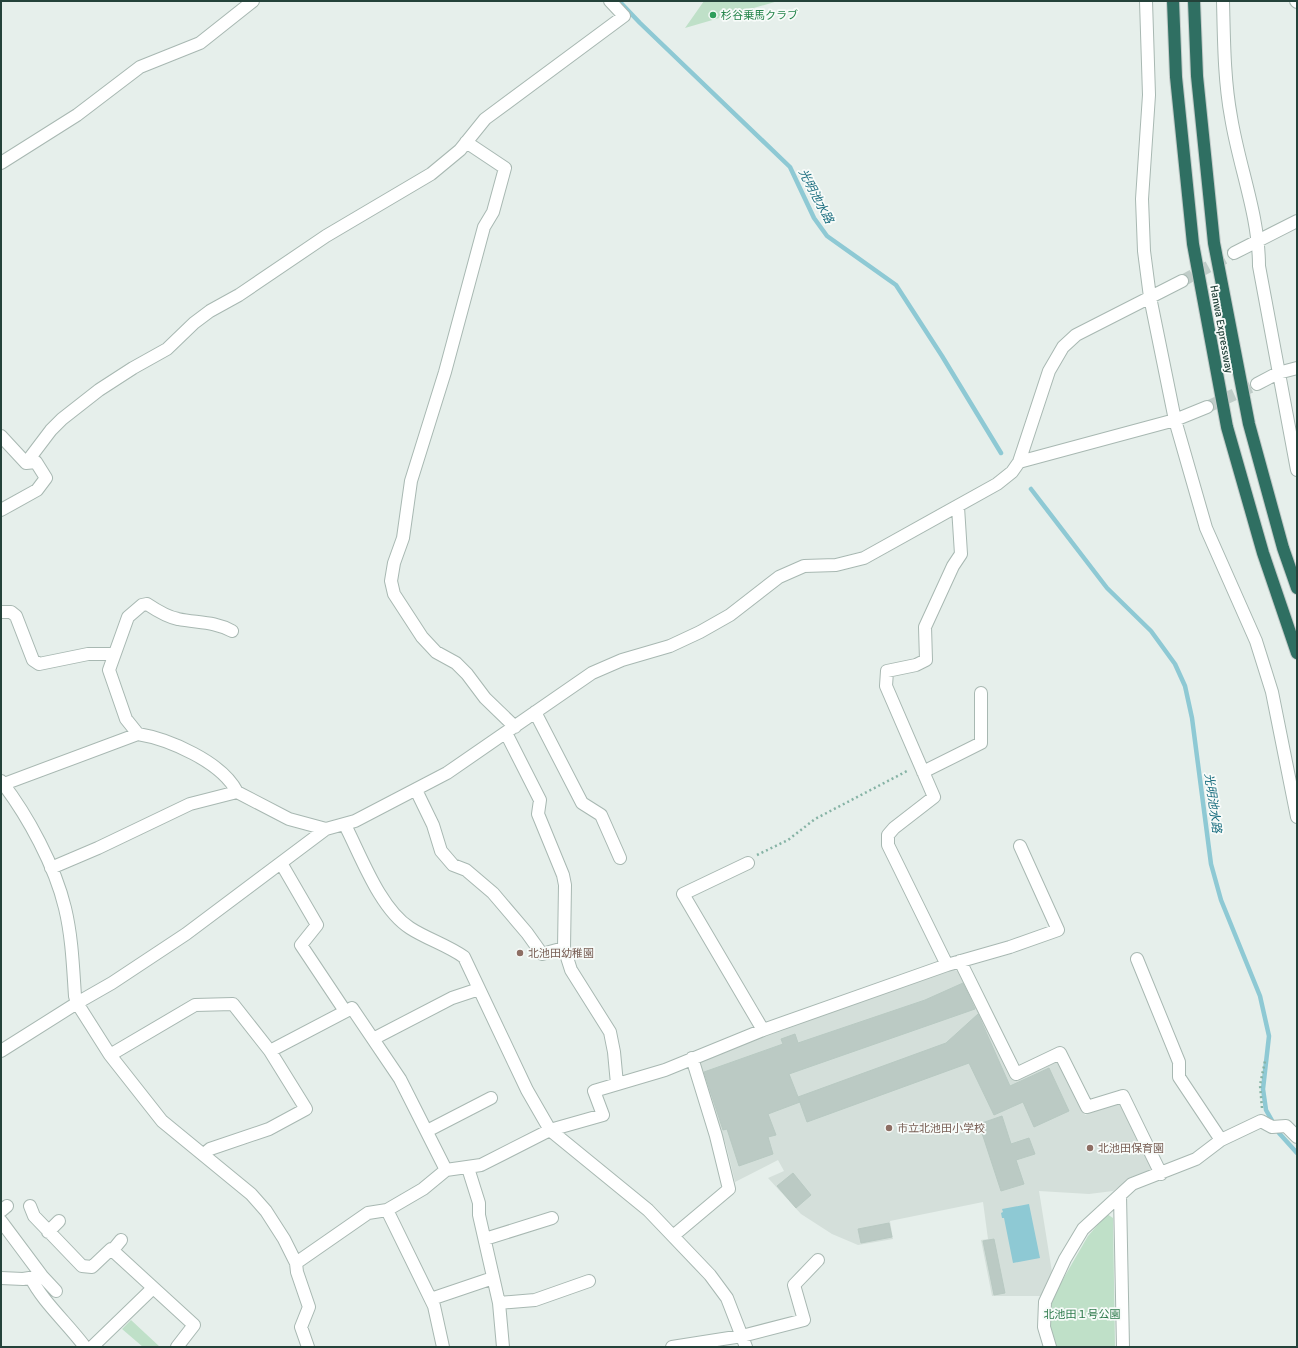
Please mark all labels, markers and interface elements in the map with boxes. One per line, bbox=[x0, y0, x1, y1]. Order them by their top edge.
place label: 杉谷乗馬クラブ bbox=[721, 9, 798, 22]
marker: 杉谷乗馬クラブ bbox=[708, 10, 718, 20]
water label: 光明池水路 bbox=[795, 166, 837, 227]
street label: Hanwa Expressway bbox=[1207, 284, 1236, 375]
water label: 光明池水路 bbox=[1201, 772, 1224, 835]
place label: 北池田幼稚園 bbox=[528, 947, 594, 960]
marker: 北池田幼稚園 bbox=[515, 948, 525, 958]
place label: 市立北池田小学校 bbox=[897, 1122, 985, 1135]
marker: 市立北池田小学校 bbox=[884, 1123, 894, 1133]
place label: 北池田保育園 bbox=[1098, 1142, 1164, 1155]
marker: 北池田保育園 bbox=[1085, 1143, 1095, 1153]
park label: 北池田１号公園 bbox=[1044, 1308, 1121, 1321]

